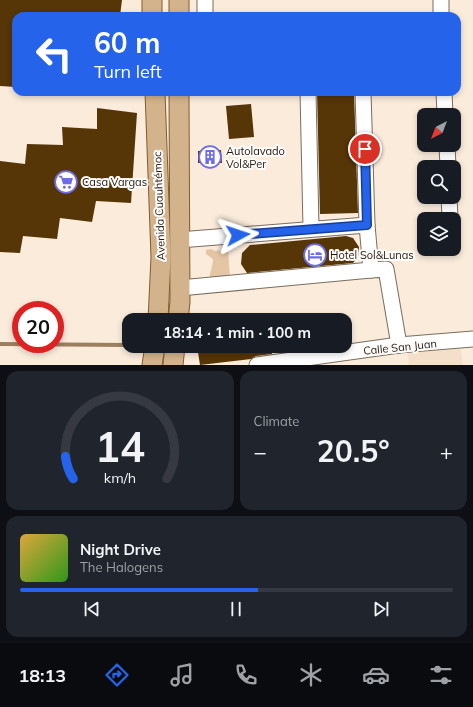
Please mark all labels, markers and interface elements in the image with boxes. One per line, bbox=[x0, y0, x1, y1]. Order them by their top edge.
text: 60 m bbox=[94, 25, 160, 60]
icon: left bbox=[28, 28, 80, 80]
text: Turn left bbox=[94, 60, 162, 83]
north arrow bbox=[417, 108, 461, 152]
map controls bbox=[417, 108, 461, 256]
pin bbox=[348, 132, 382, 166]
icon: arrive bbox=[354, 138, 376, 160]
building icon: Autolavado Vol&Per bbox=[197, 144, 223, 170]
place label: Autolavado Vol&Per bbox=[226, 144, 285, 171]
street label: Avenida Cuauhtémoc bbox=[150, 151, 168, 261]
button: search bbox=[417, 160, 461, 204]
supermarket icon: Casa Vargas bbox=[53, 169, 79, 195]
place label: Casa Vargas bbox=[82, 175, 147, 189]
button: layers bbox=[417, 212, 461, 256]
position arrow bbox=[217, 214, 259, 256]
hotel icon: Hotel Sol&Lunas bbox=[302, 242, 328, 268]
place label: Hotel Sol&Lunas bbox=[330, 248, 414, 262]
speed limit sign: 20 bbox=[12, 301, 64, 353]
text: 18:14 · 1 min · 100 m bbox=[163, 323, 311, 342]
street label: Calle San Juan bbox=[363, 336, 437, 358]
text: Climate bbox=[254, 413, 299, 429]
text: 14 bbox=[95, 419, 145, 471]
text: 20.5° bbox=[317, 432, 390, 470]
text: − bbox=[254, 438, 267, 466]
text: + bbox=[440, 438, 453, 466]
text: km/h bbox=[104, 468, 136, 486]
text: Night Drive bbox=[80, 540, 161, 559]
text: The Halogens bbox=[80, 559, 163, 575]
icon: previous bbox=[81, 598, 103, 620]
icon: pause bbox=[225, 598, 247, 620]
icon: next bbox=[370, 598, 392, 620]
icon: directions bbox=[103, 661, 131, 689]
icon: music bbox=[168, 661, 196, 689]
icon: phone bbox=[232, 661, 260, 689]
icon: climate bbox=[297, 661, 325, 689]
icon: car bbox=[362, 661, 390, 689]
icon: filters bbox=[427, 661, 455, 689]
text: 18:13 bbox=[18, 664, 66, 687]

